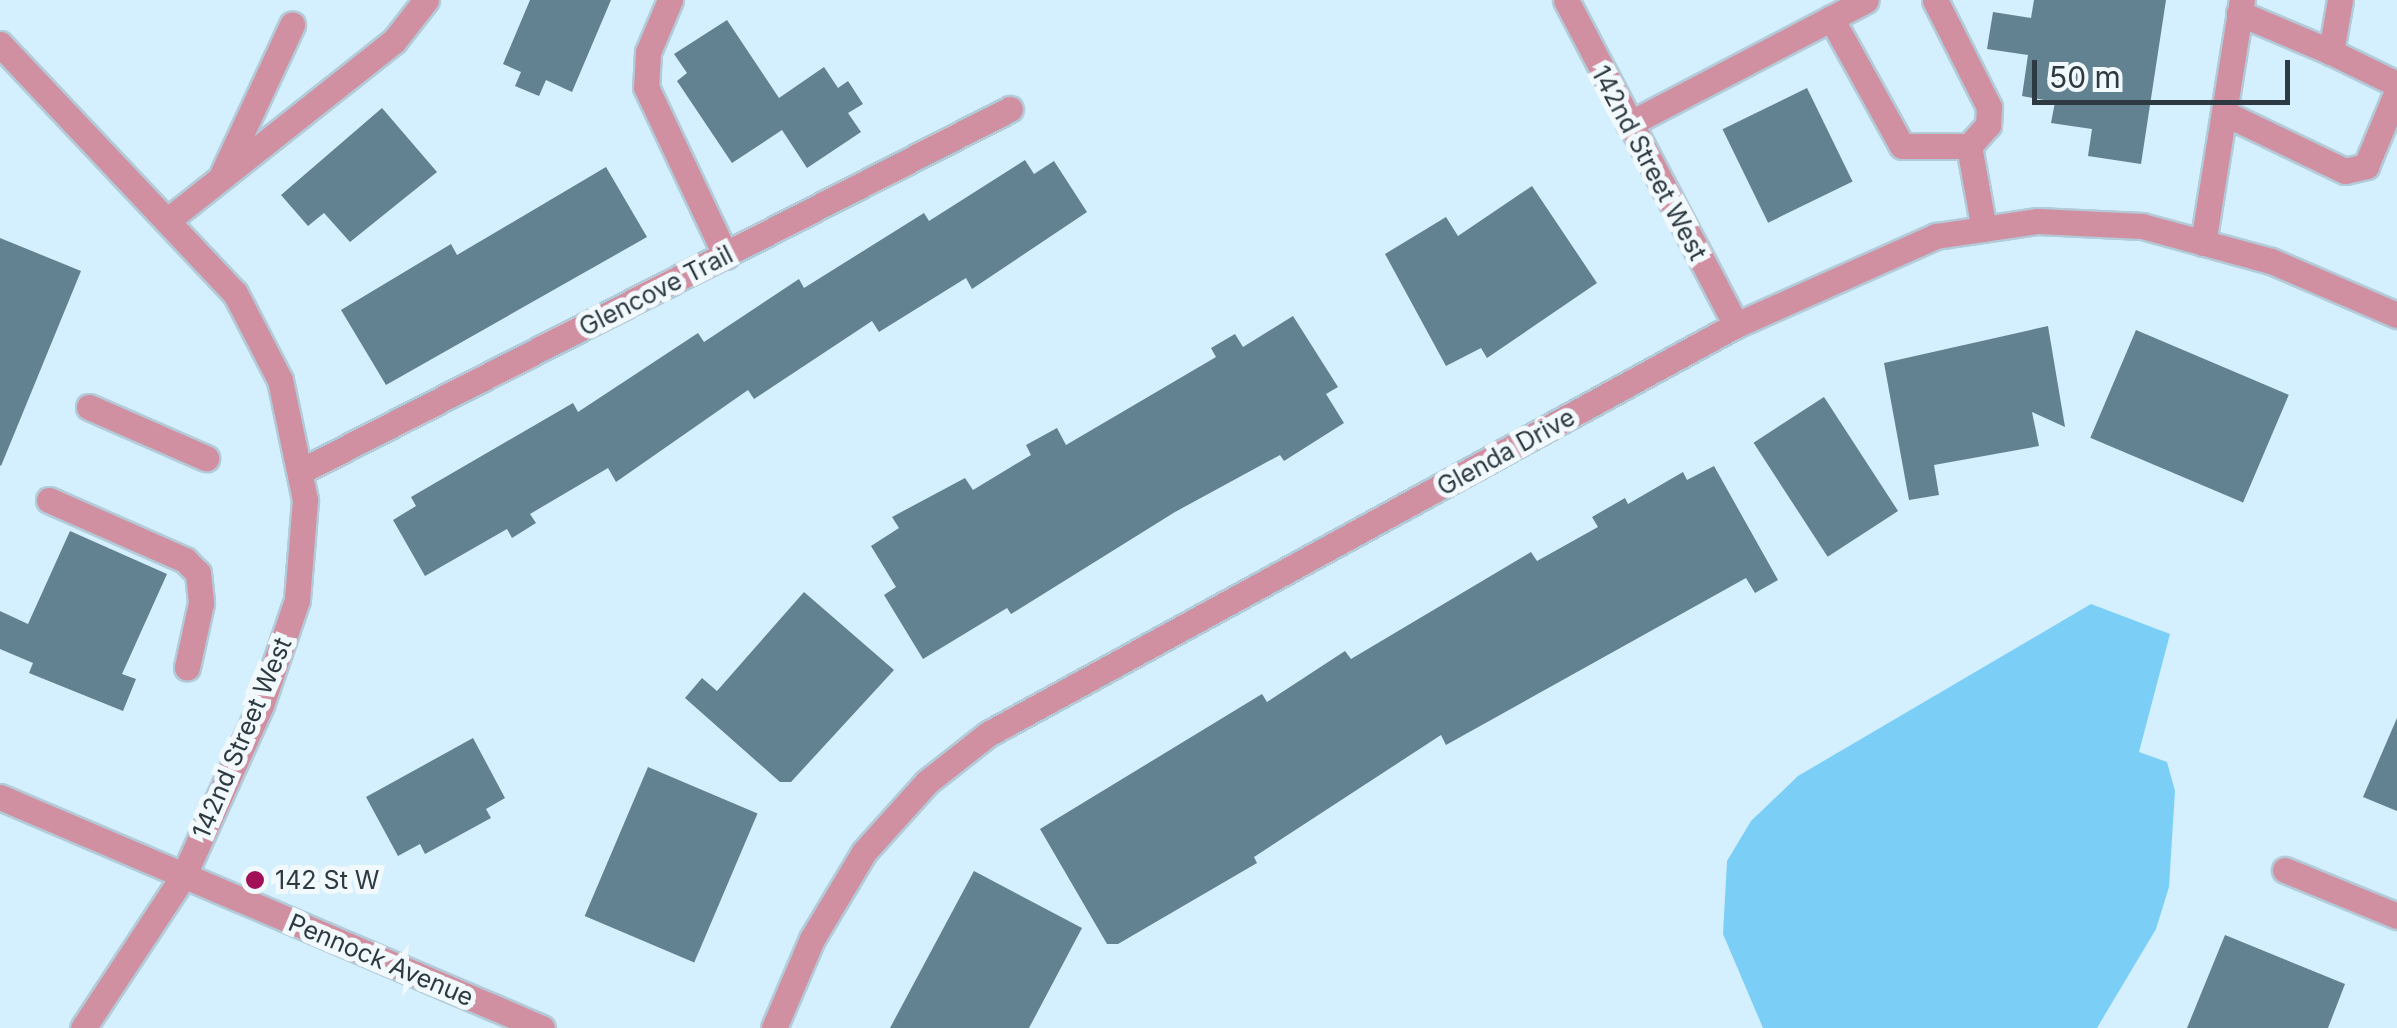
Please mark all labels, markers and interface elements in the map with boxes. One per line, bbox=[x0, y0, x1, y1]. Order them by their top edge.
scale bar bbox=[2037, 40, 2294, 102]
text: 50 m bbox=[2049, 59, 2121, 95]
street label: 142nd Street West bbox=[1585, 61, 1713, 265]
street label: Glencove Trail bbox=[574, 239, 738, 343]
street label: Glenda Drive bbox=[1432, 402, 1580, 502]
street label: 142nd Street West bbox=[186, 633, 298, 843]
place label: 142 St W bbox=[275, 865, 379, 895]
marker: 142 St W bbox=[244, 869, 266, 891]
street label: Pennock Avenue bbox=[284, 908, 478, 1012]

